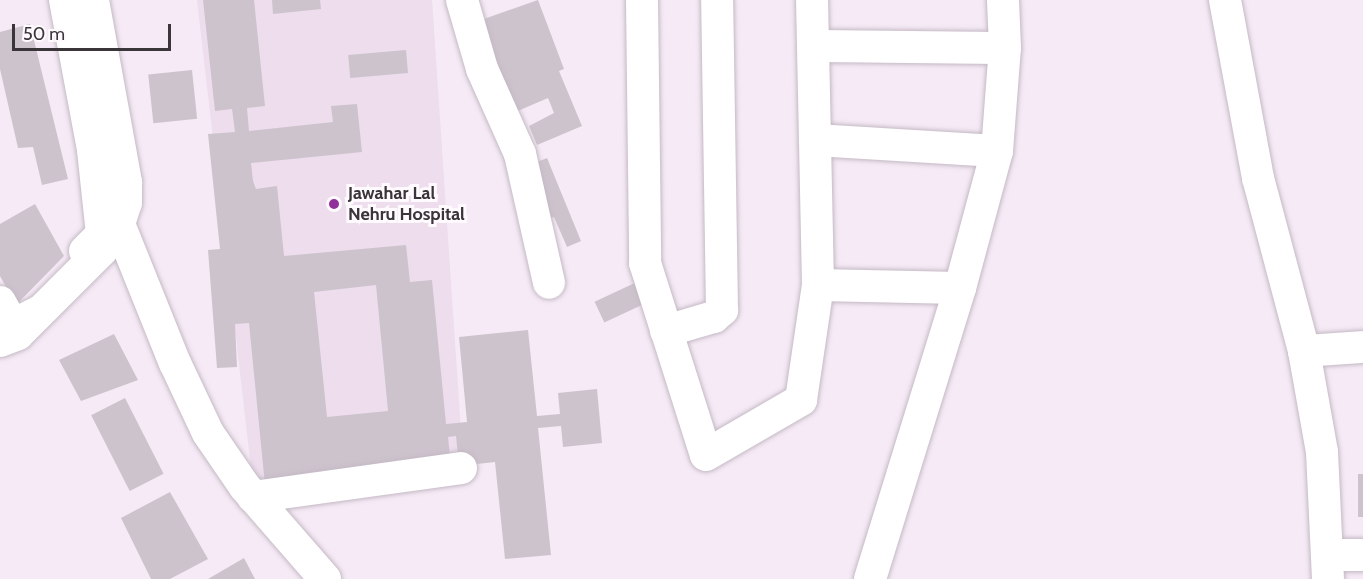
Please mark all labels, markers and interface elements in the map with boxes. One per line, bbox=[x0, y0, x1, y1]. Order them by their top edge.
scale bar bbox=[15, 12, 174, 50]
text: 50 m bbox=[23, 23, 65, 45]
place label: Jawahar Lal Nehru Hospital bbox=[348, 183, 465, 226]
marker: Jawahar Lal Nehru Hospital bbox=[325, 195, 343, 213]

